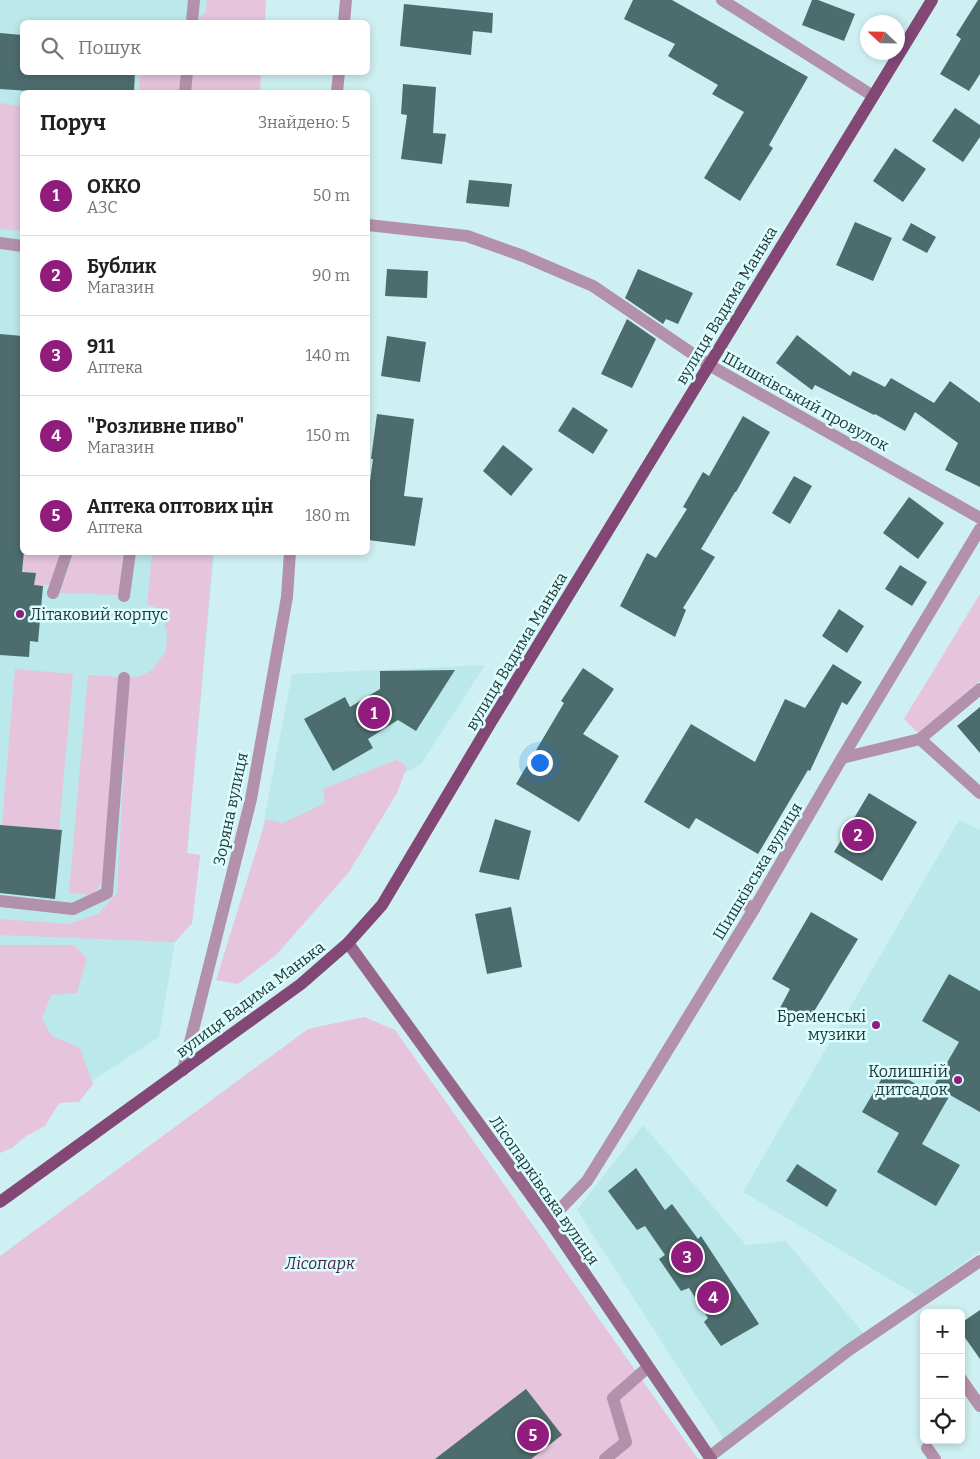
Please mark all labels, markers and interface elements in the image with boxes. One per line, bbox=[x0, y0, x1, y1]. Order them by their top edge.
north arrow bbox=[860, 15, 905, 60]
search box bbox=[20, 20, 370, 75]
icon: search bbox=[38, 34, 66, 62]
text: Пошук bbox=[78, 36, 141, 59]
text: Поруч bbox=[40, 110, 106, 136]
text: Знайдено: 5 bbox=[258, 113, 350, 132]
text: ОККО bbox=[87, 175, 141, 198]
text: 1 bbox=[53, 186, 59, 205]
text: 50 m bbox=[313, 186, 350, 205]
text: АЗС bbox=[87, 198, 118, 217]
street label: вулиця Вадима Манька bbox=[672, 222, 781, 388]
text: Бублик bbox=[87, 255, 156, 278]
text: 2 bbox=[51, 266, 61, 285]
text: 90 m bbox=[312, 266, 350, 285]
text: Магазин bbox=[87, 278, 154, 297]
text: 911 bbox=[87, 335, 115, 358]
text: 3 bbox=[51, 346, 61, 365]
text: 140 m bbox=[305, 346, 350, 365]
street label: Шишківський провулок bbox=[719, 348, 893, 455]
text: Аптека bbox=[87, 358, 143, 377]
text: "Розливне пиво" bbox=[87, 415, 244, 438]
text: 4 bbox=[51, 426, 61, 445]
text: 150 m bbox=[306, 426, 350, 445]
text: Магазин bbox=[87, 438, 154, 457]
text: Аптека оптових цін bbox=[87, 495, 273, 518]
text: 5 bbox=[52, 506, 60, 525]
text: 180 m bbox=[305, 506, 350, 525]
text: Аптека bbox=[87, 518, 143, 537]
street label: вулиця Вадима Манька bbox=[462, 568, 571, 734]
place label: Літаковий корпус bbox=[30, 605, 168, 624]
marker: Літаковий корпус bbox=[14, 608, 26, 620]
pin: 1 bbox=[358, 694, 390, 732]
your location bbox=[527, 750, 553, 776]
street label: Зоряна вулиця bbox=[209, 751, 252, 867]
street label: Шишківська вулиця bbox=[709, 799, 806, 943]
pin: 2 bbox=[842, 816, 874, 854]
street label: вулиця Вадима Манька bbox=[172, 937, 329, 1062]
place label: Бременські музики bbox=[777, 1007, 866, 1044]
marker: Бременські музики bbox=[870, 1019, 882, 1031]
place label: Колишній дитсадок bbox=[868, 1062, 949, 1099]
marker: Колишній дитсадок bbox=[952, 1074, 964, 1086]
street label: Лісопарківська вулиця bbox=[486, 1112, 603, 1269]
pin: 3 bbox=[671, 1238, 703, 1276]
park label: Лісопарк bbox=[284, 1254, 356, 1273]
pin: 4 bbox=[697, 1278, 729, 1316]
map controls bbox=[920, 1309, 965, 1444]
button: + bbox=[920, 1309, 965, 1354]
button: − bbox=[920, 1354, 965, 1399]
button: locate bbox=[920, 1399, 965, 1444]
pin: 5 bbox=[517, 1416, 549, 1454]

